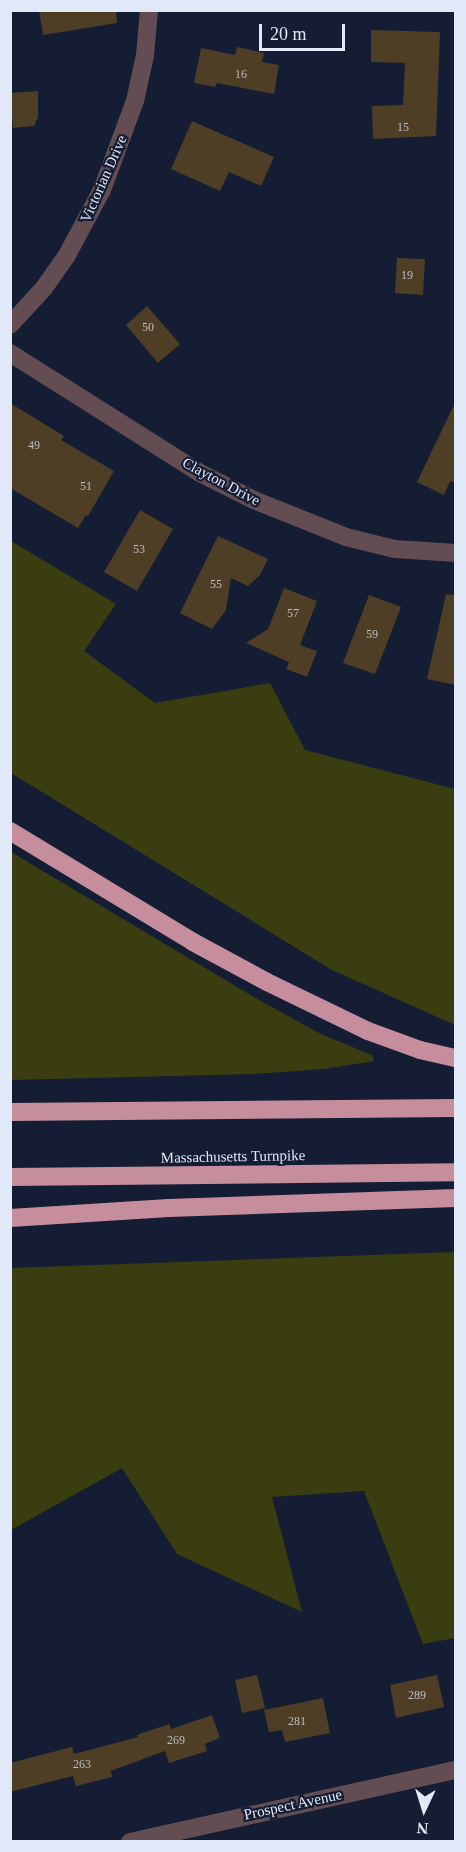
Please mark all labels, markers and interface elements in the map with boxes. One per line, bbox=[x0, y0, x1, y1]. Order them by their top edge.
scale bar bbox=[262, 12, 348, 50]
text: 20 m bbox=[270, 24, 307, 44]
house number: 16 bbox=[235, 68, 247, 82]
house number: 15 bbox=[397, 121, 409, 135]
street label: Victorian Drive bbox=[77, 133, 131, 225]
house number: 19 bbox=[401, 269, 413, 283]
house number: 50 bbox=[142, 321, 154, 335]
house number: 49 bbox=[28, 439, 40, 453]
street label: Clayton Drive bbox=[179, 454, 263, 510]
house number: 51 bbox=[80, 480, 92, 494]
house number: 53 bbox=[133, 543, 145, 557]
house number: 55 bbox=[210, 578, 222, 592]
house number: 57 bbox=[287, 607, 299, 621]
house number: 59 bbox=[366, 628, 378, 642]
street label: Massachusetts Turnpike bbox=[160, 1147, 306, 1167]
house number: 289 bbox=[408, 1689, 426, 1703]
house number: 281 bbox=[288, 1715, 306, 1729]
house number: 269 bbox=[167, 1734, 185, 1748]
house number: 263 bbox=[73, 1758, 91, 1772]
north arrow bbox=[394, 1780, 454, 1840]
street label: Prospect Avenue bbox=[242, 1786, 344, 1824]
text: N bbox=[416, 1820, 429, 1837]

